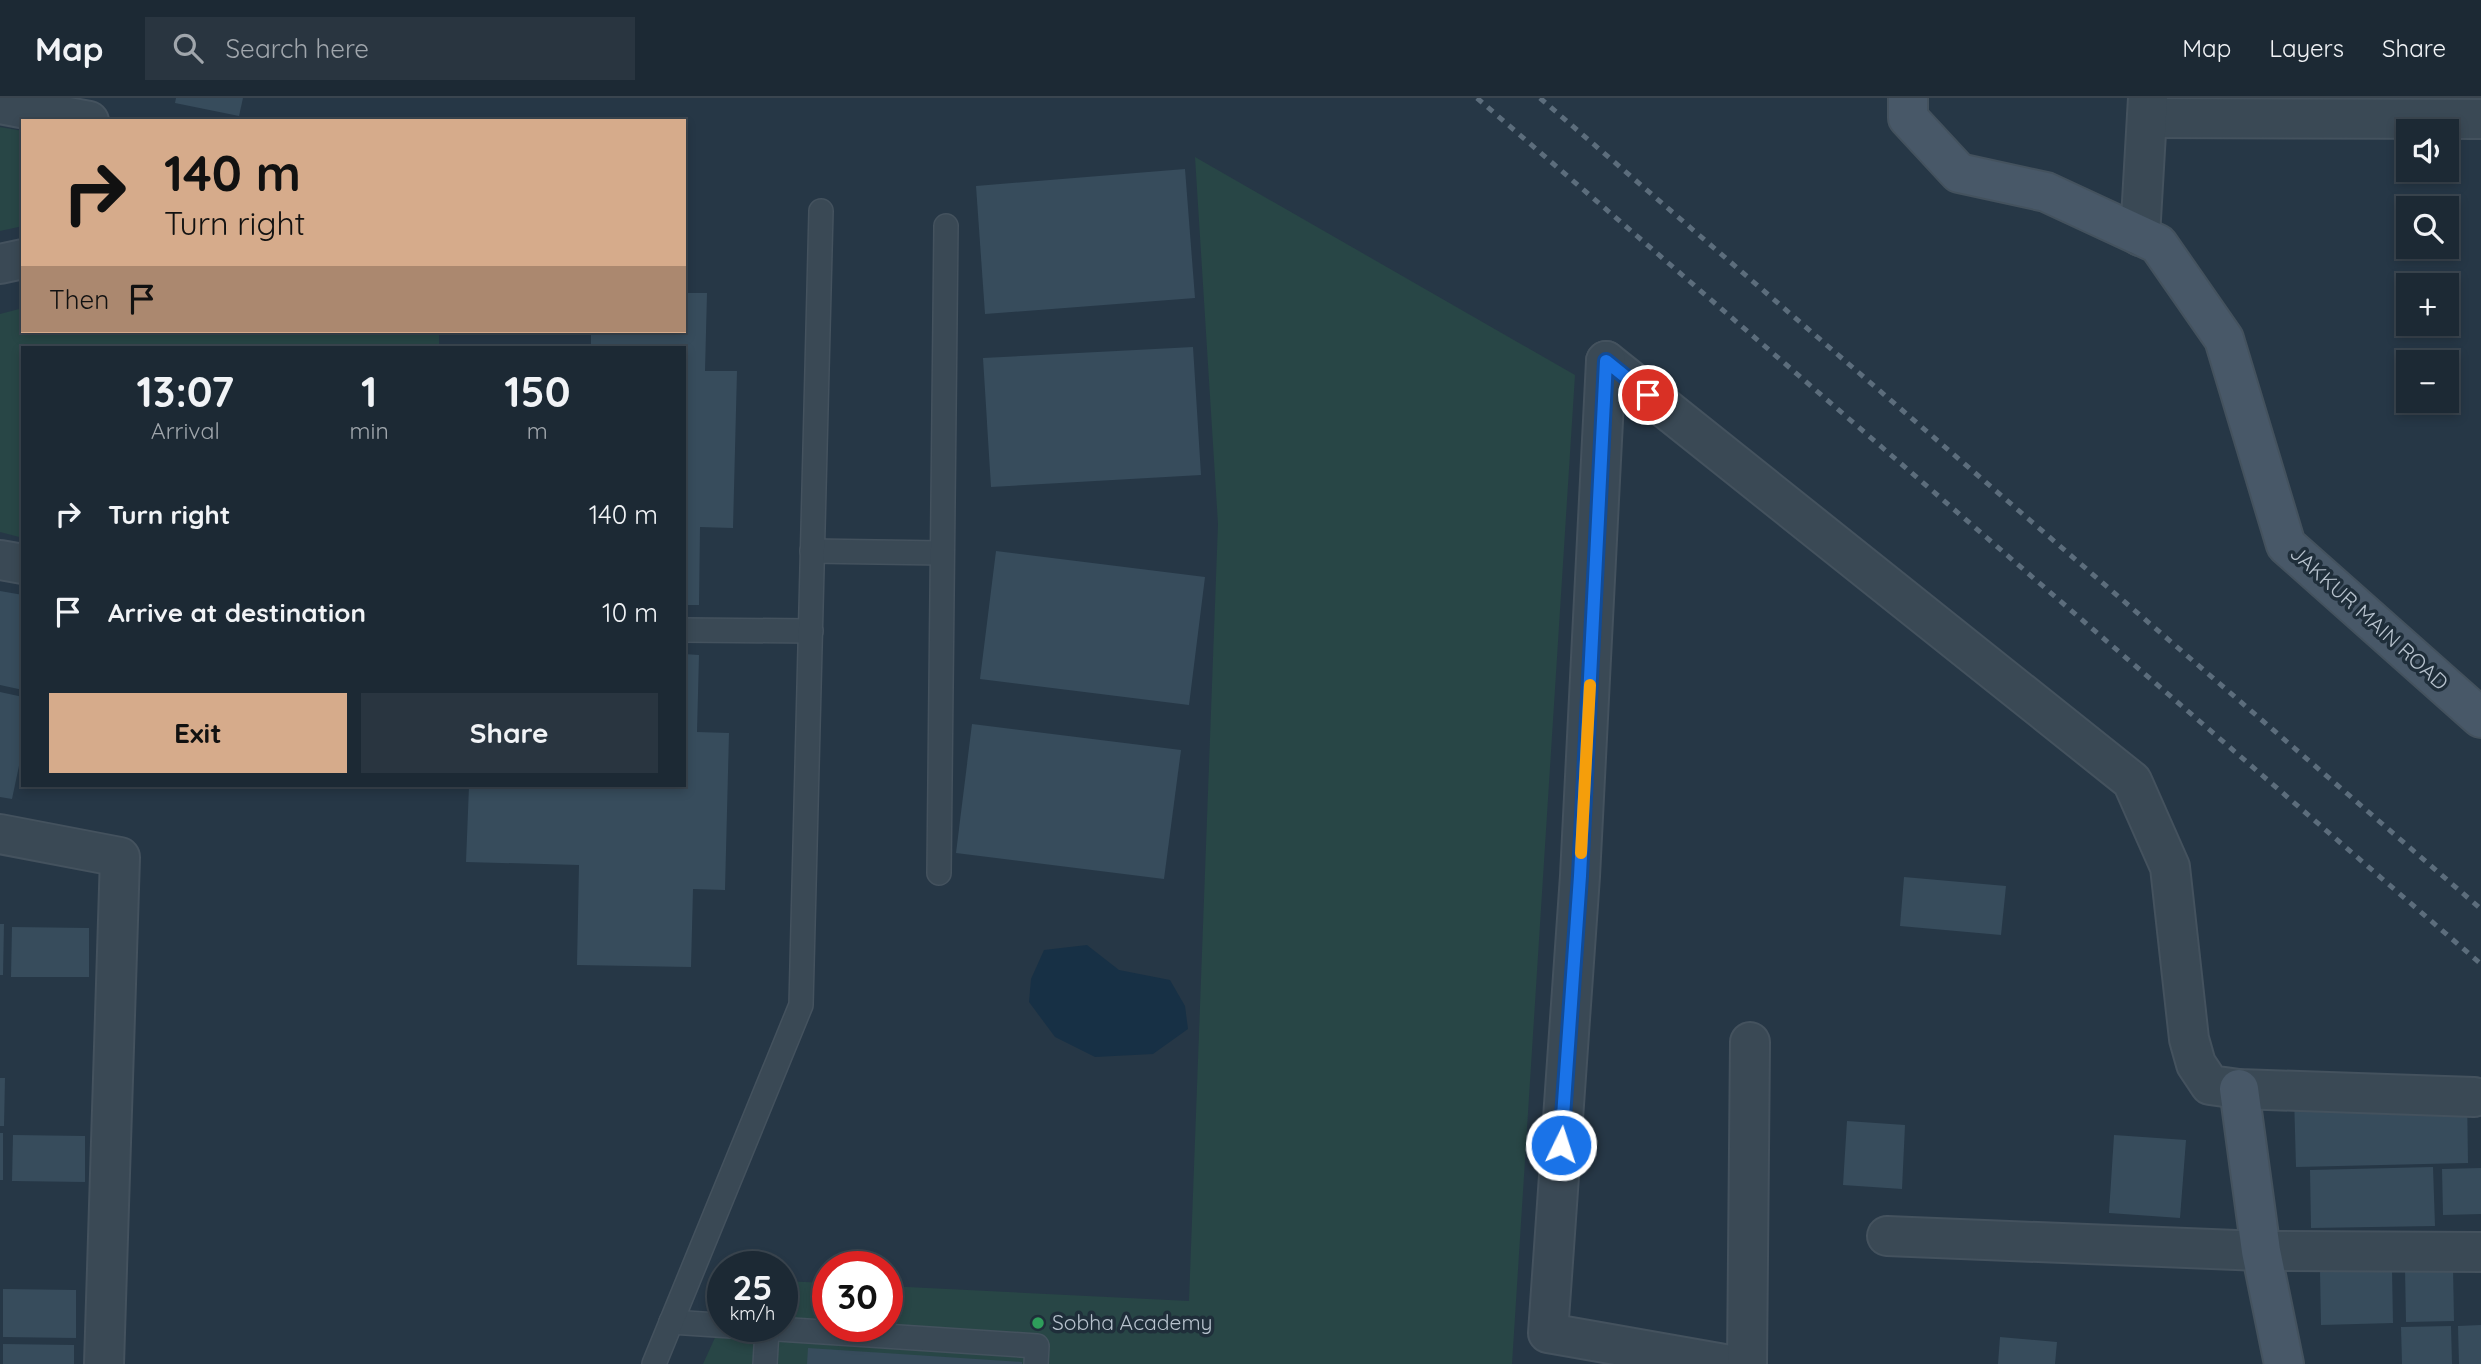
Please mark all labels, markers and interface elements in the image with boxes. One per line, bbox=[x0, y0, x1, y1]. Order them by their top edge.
search box bbox=[145, 17, 635, 80]
text: Map bbox=[35, 28, 103, 69]
icon: search bbox=[169, 29, 207, 67]
text: Search here bbox=[225, 32, 369, 65]
text: Map bbox=[2182, 33, 2231, 63]
text: Layers bbox=[2269, 33, 2344, 63]
text: Share bbox=[2382, 33, 2446, 63]
map controls bbox=[2396, 119, 2459, 413]
button: sound bbox=[2396, 119, 2459, 182]
text: 140 m bbox=[164, 142, 301, 203]
icon: right bbox=[49, 147, 140, 238]
button: search bbox=[2396, 196, 2459, 259]
text: Turn right bbox=[164, 203, 305, 243]
button: + bbox=[2396, 273, 2459, 336]
icon: arrive bbox=[123, 280, 161, 318]
text: Then bbox=[49, 283, 109, 316]
button: − bbox=[2396, 350, 2459, 413]
text: 13:07 bbox=[136, 365, 234, 418]
text: 1 bbox=[361, 365, 377, 418]
text: 150 bbox=[504, 365, 571, 418]
pin bbox=[1618, 365, 1678, 425]
icon: arrive bbox=[1629, 376, 1667, 414]
text: Arrival bbox=[151, 416, 220, 445]
text: min bbox=[350, 416, 389, 445]
text: m bbox=[527, 416, 548, 445]
icon: right bbox=[49, 495, 87, 533]
text: Turn right bbox=[108, 498, 230, 531]
text: 140 m bbox=[589, 498, 658, 531]
street label: JAKKUR MAIN ROAD bbox=[2285, 539, 2454, 695]
icon: arrive bbox=[49, 593, 87, 631]
text: Arrive at destination bbox=[108, 596, 366, 629]
text: 10 m bbox=[602, 596, 658, 629]
button: Exit bbox=[49, 693, 347, 773]
button: Share bbox=[361, 693, 658, 773]
position arrow bbox=[1524, 1108, 1598, 1182]
speed limit sign: 30 bbox=[812, 1251, 903, 1342]
text: 25 bbox=[732, 1265, 773, 1309]
text: km/h bbox=[730, 1302, 775, 1325]
place label: Sobha Academy bbox=[1052, 1309, 1212, 1335]
marker: Sobha Academy bbox=[1030, 1315, 1046, 1331]

